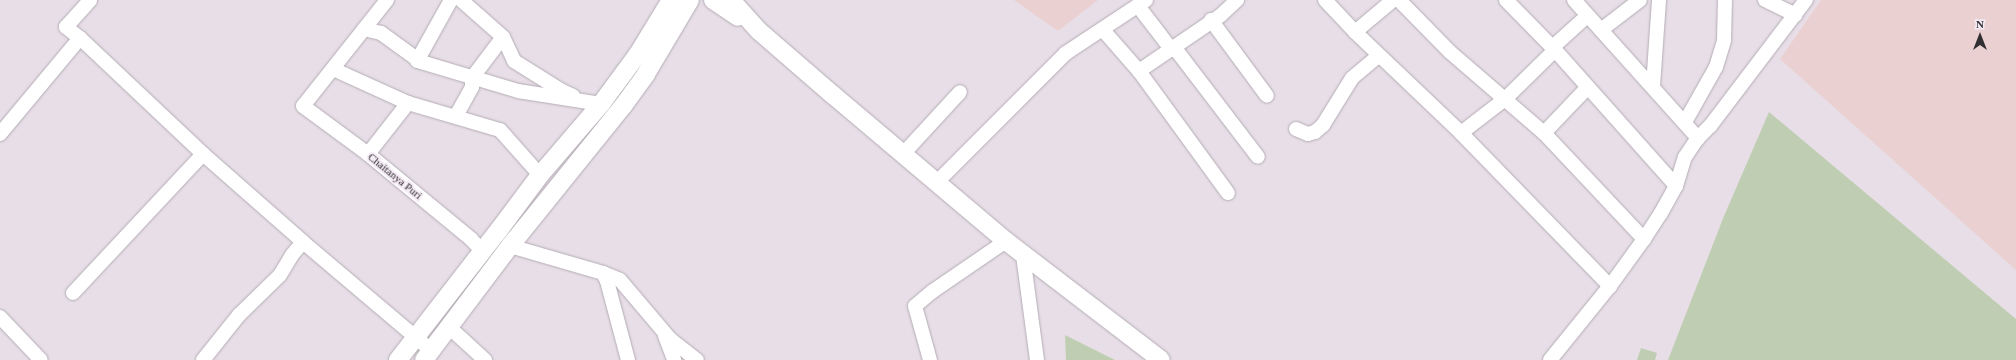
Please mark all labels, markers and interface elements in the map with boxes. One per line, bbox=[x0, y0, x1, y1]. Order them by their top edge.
north arrow bbox=[1960, 16, 2000, 56]
text: N bbox=[1976, 18, 1984, 30]
street label: Chaitanya Puri bbox=[365, 150, 425, 202]

